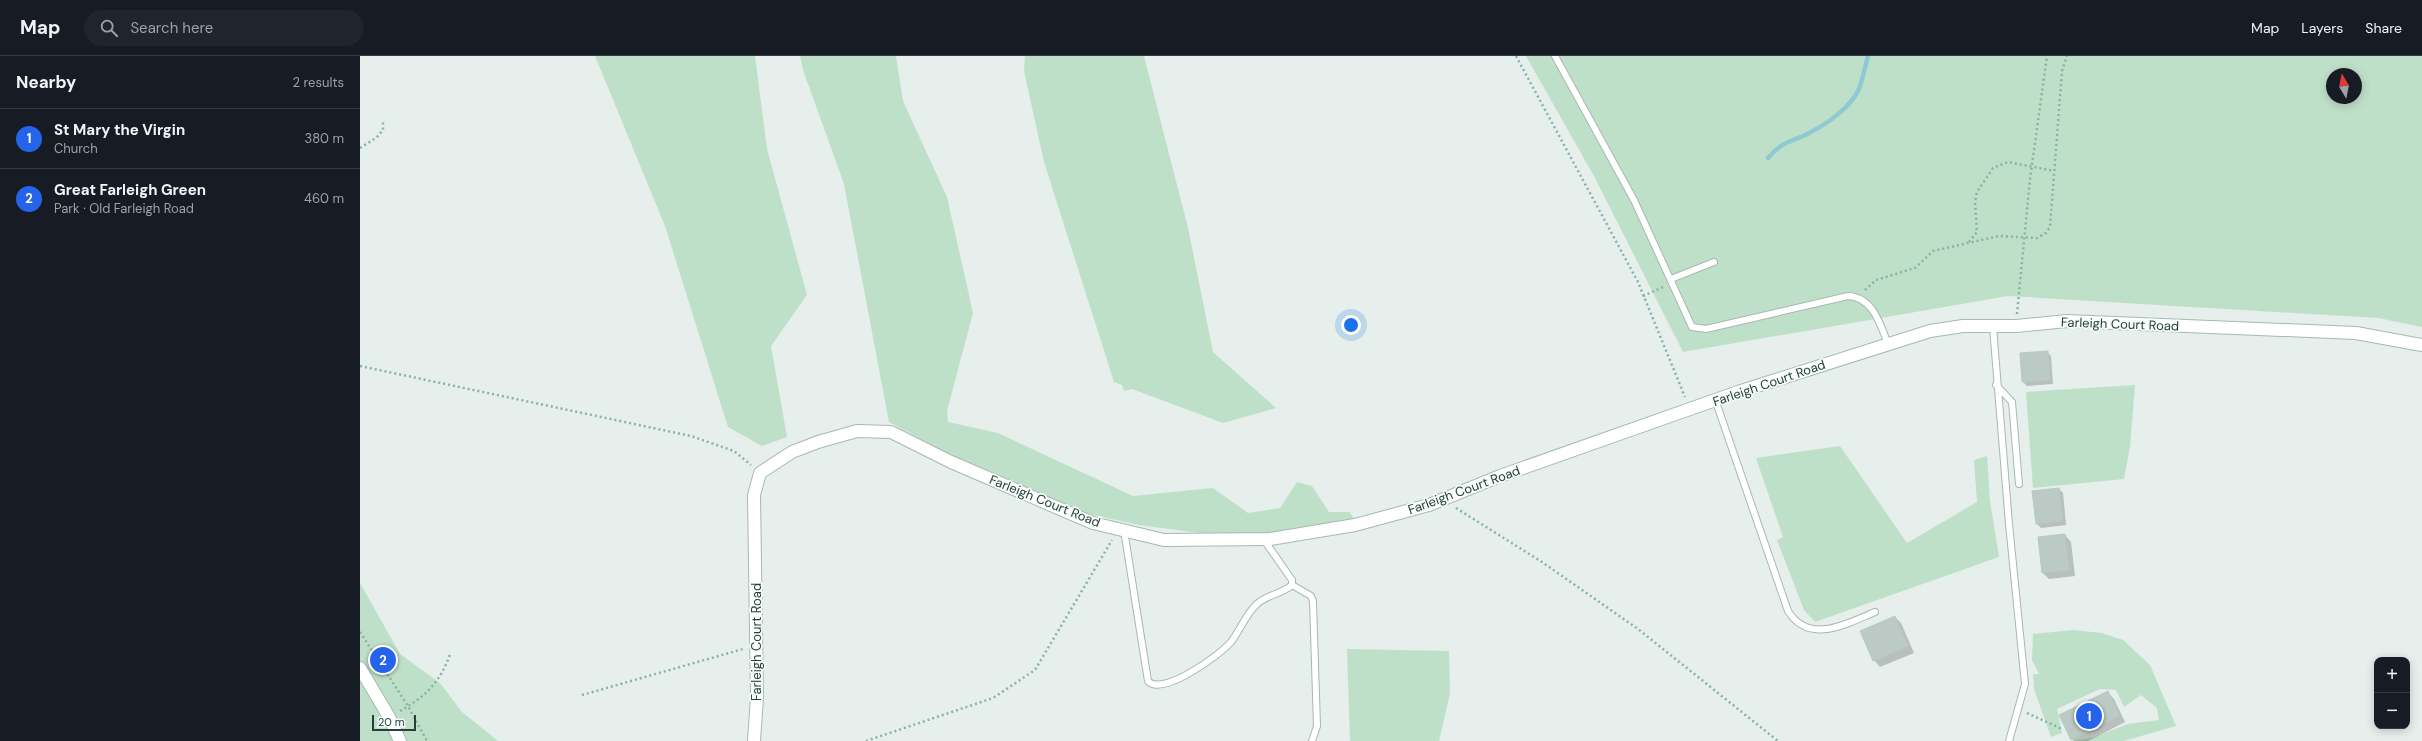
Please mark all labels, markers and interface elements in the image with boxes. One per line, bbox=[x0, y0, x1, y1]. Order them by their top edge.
search box bbox=[84, 10, 364, 46]
text: Map bbox=[20, 15, 60, 40]
icon: search bbox=[98, 17, 120, 39]
text: Search here bbox=[130, 18, 213, 38]
text: Map bbox=[2251, 19, 2279, 37]
text: Layers bbox=[2301, 19, 2343, 37]
text: Share bbox=[2365, 19, 2402, 37]
north arrow bbox=[2326, 68, 2362, 104]
text: Nearby bbox=[16, 71, 76, 93]
text: 2 results bbox=[293, 74, 344, 91]
text: St Mary the Virgin bbox=[54, 120, 185, 140]
text: 1 bbox=[27, 130, 31, 147]
text: 380 m bbox=[304, 130, 344, 147]
text: Church bbox=[54, 140, 98, 157]
text: Great Farleigh Green bbox=[54, 180, 206, 200]
text: 2 bbox=[25, 190, 33, 207]
text: 460 m bbox=[304, 190, 344, 207]
text: Park · Old Farleigh Road bbox=[54, 200, 194, 217]
street label: Farleigh Court Road bbox=[2061, 313, 2179, 335]
your location bbox=[1341, 315, 1361, 335]
street label: Farleigh Court Road bbox=[1710, 356, 1828, 410]
street label: Farleigh Court Road bbox=[1406, 462, 1522, 518]
street label: Farleigh Court Road bbox=[987, 471, 1103, 531]
street label: Farleigh Court Road bbox=[748, 583, 765, 701]
pin: 2 bbox=[370, 645, 396, 675]
map controls bbox=[2374, 657, 2410, 729]
button: + bbox=[2374, 657, 2410, 693]
button: − bbox=[2374, 693, 2410, 729]
pin: 1 bbox=[2076, 701, 2102, 731]
scale bar bbox=[372, 713, 416, 732]
text: 20 m bbox=[378, 715, 404, 729]

